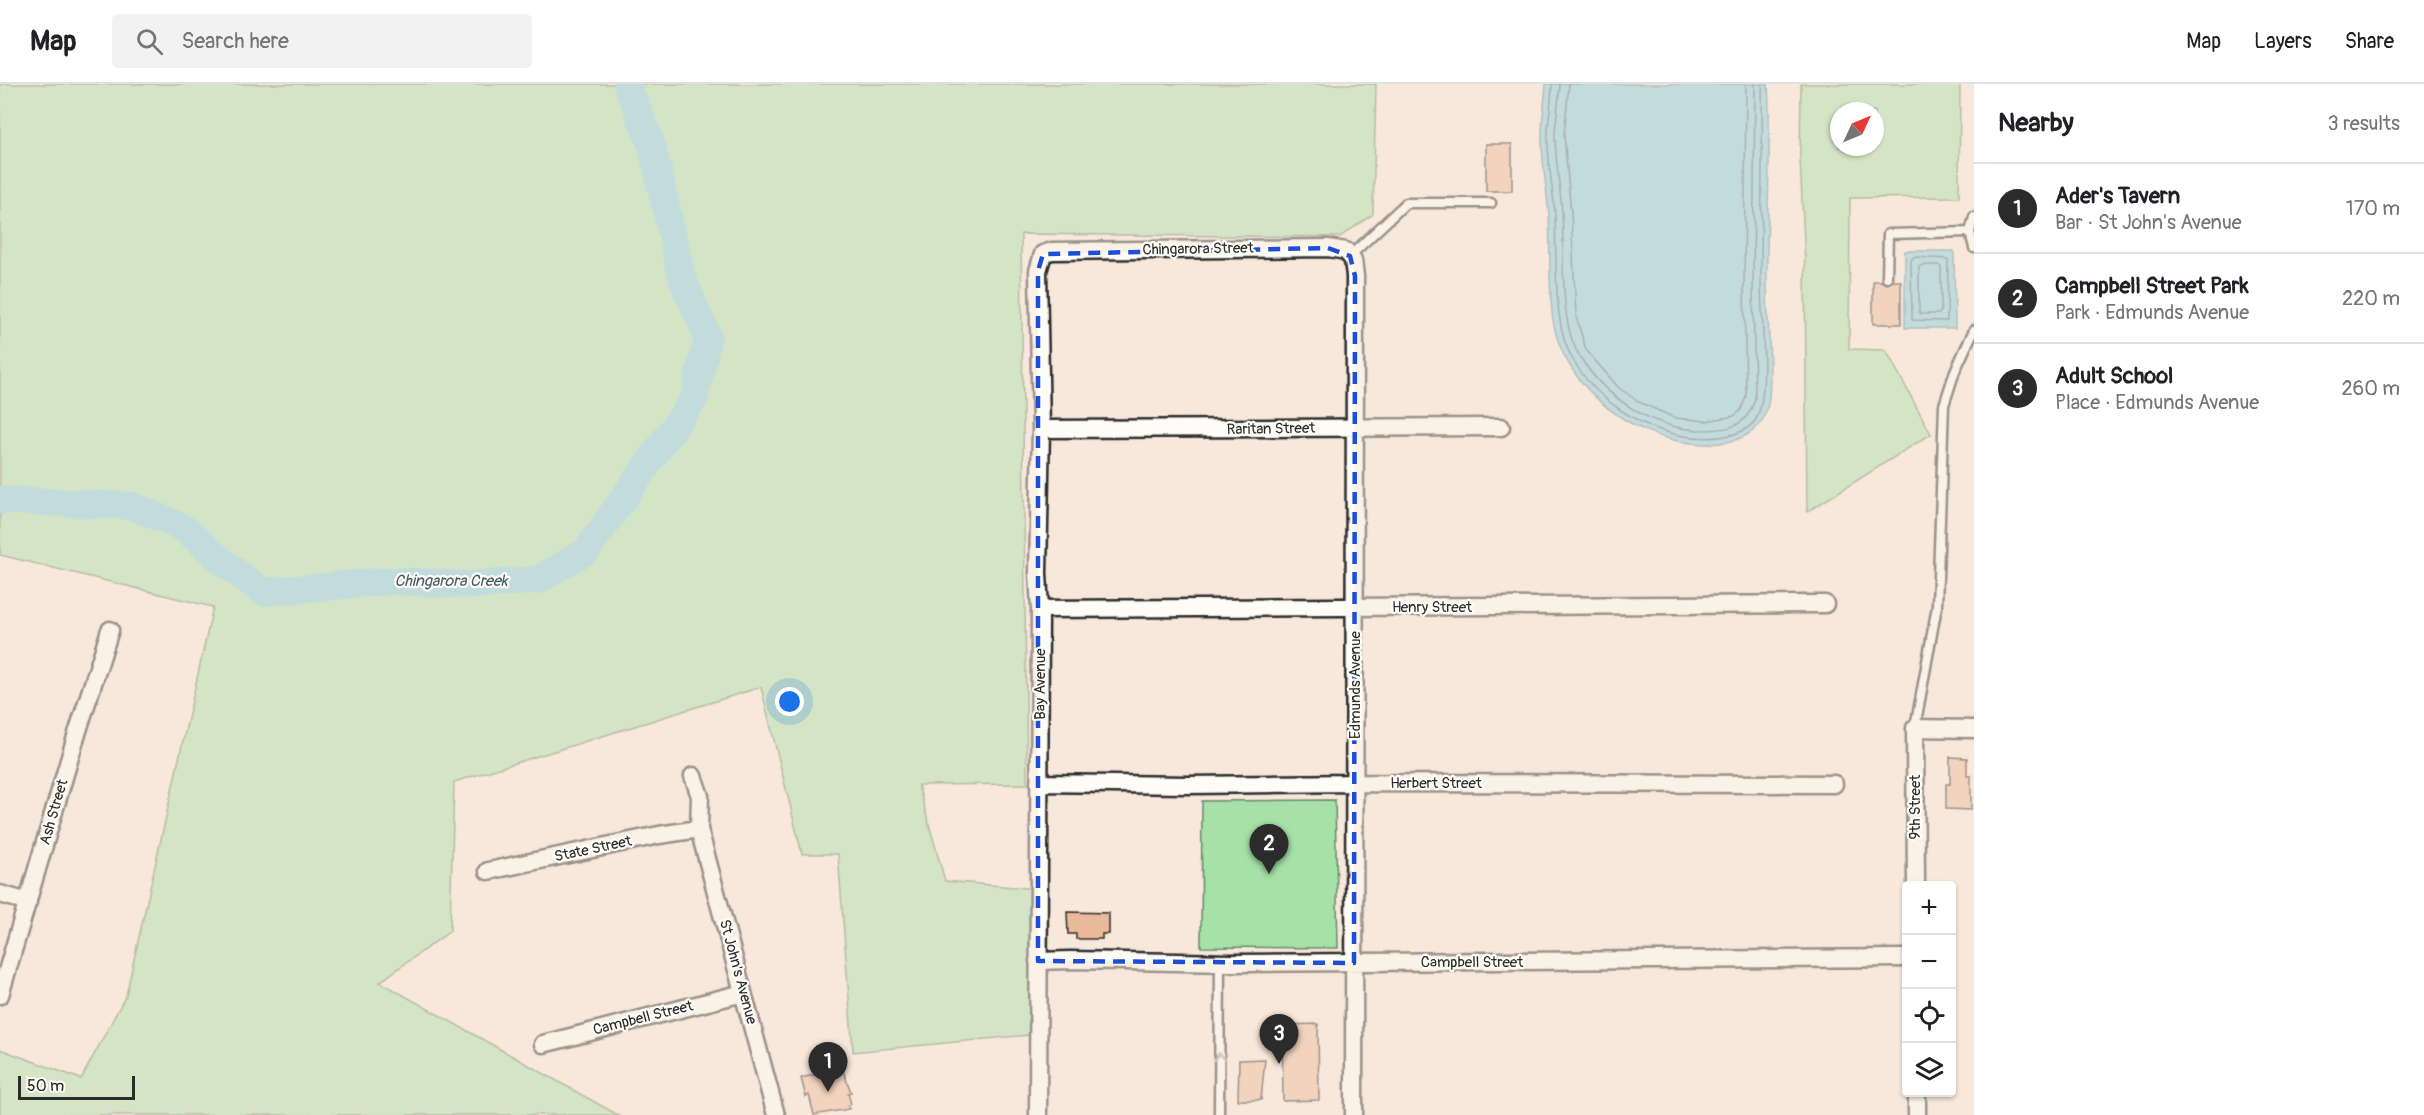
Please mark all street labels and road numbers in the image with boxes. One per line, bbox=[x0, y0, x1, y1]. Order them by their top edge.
street label: Chingarora Street bbox=[1142, 239, 1255, 259]
street label: Raritan Street bbox=[1226, 419, 1316, 439]
street label: Henry Street bbox=[1392, 598, 1473, 617]
street label: Edmunds Avenue bbox=[1346, 630, 1365, 739]
street label: Bay Avenue bbox=[1031, 648, 1050, 720]
street label: Herbert Street bbox=[1390, 774, 1483, 793]
street label: 9th Street bbox=[1906, 774, 1925, 839]
street label: Ash Street bbox=[36, 776, 73, 847]
street label: State Street bbox=[553, 831, 634, 866]
street label: St John's Avenue bbox=[715, 917, 761, 1027]
street label: Campbell Street bbox=[1421, 953, 1524, 972]
street label: Campbell Street bbox=[591, 996, 696, 1040]

